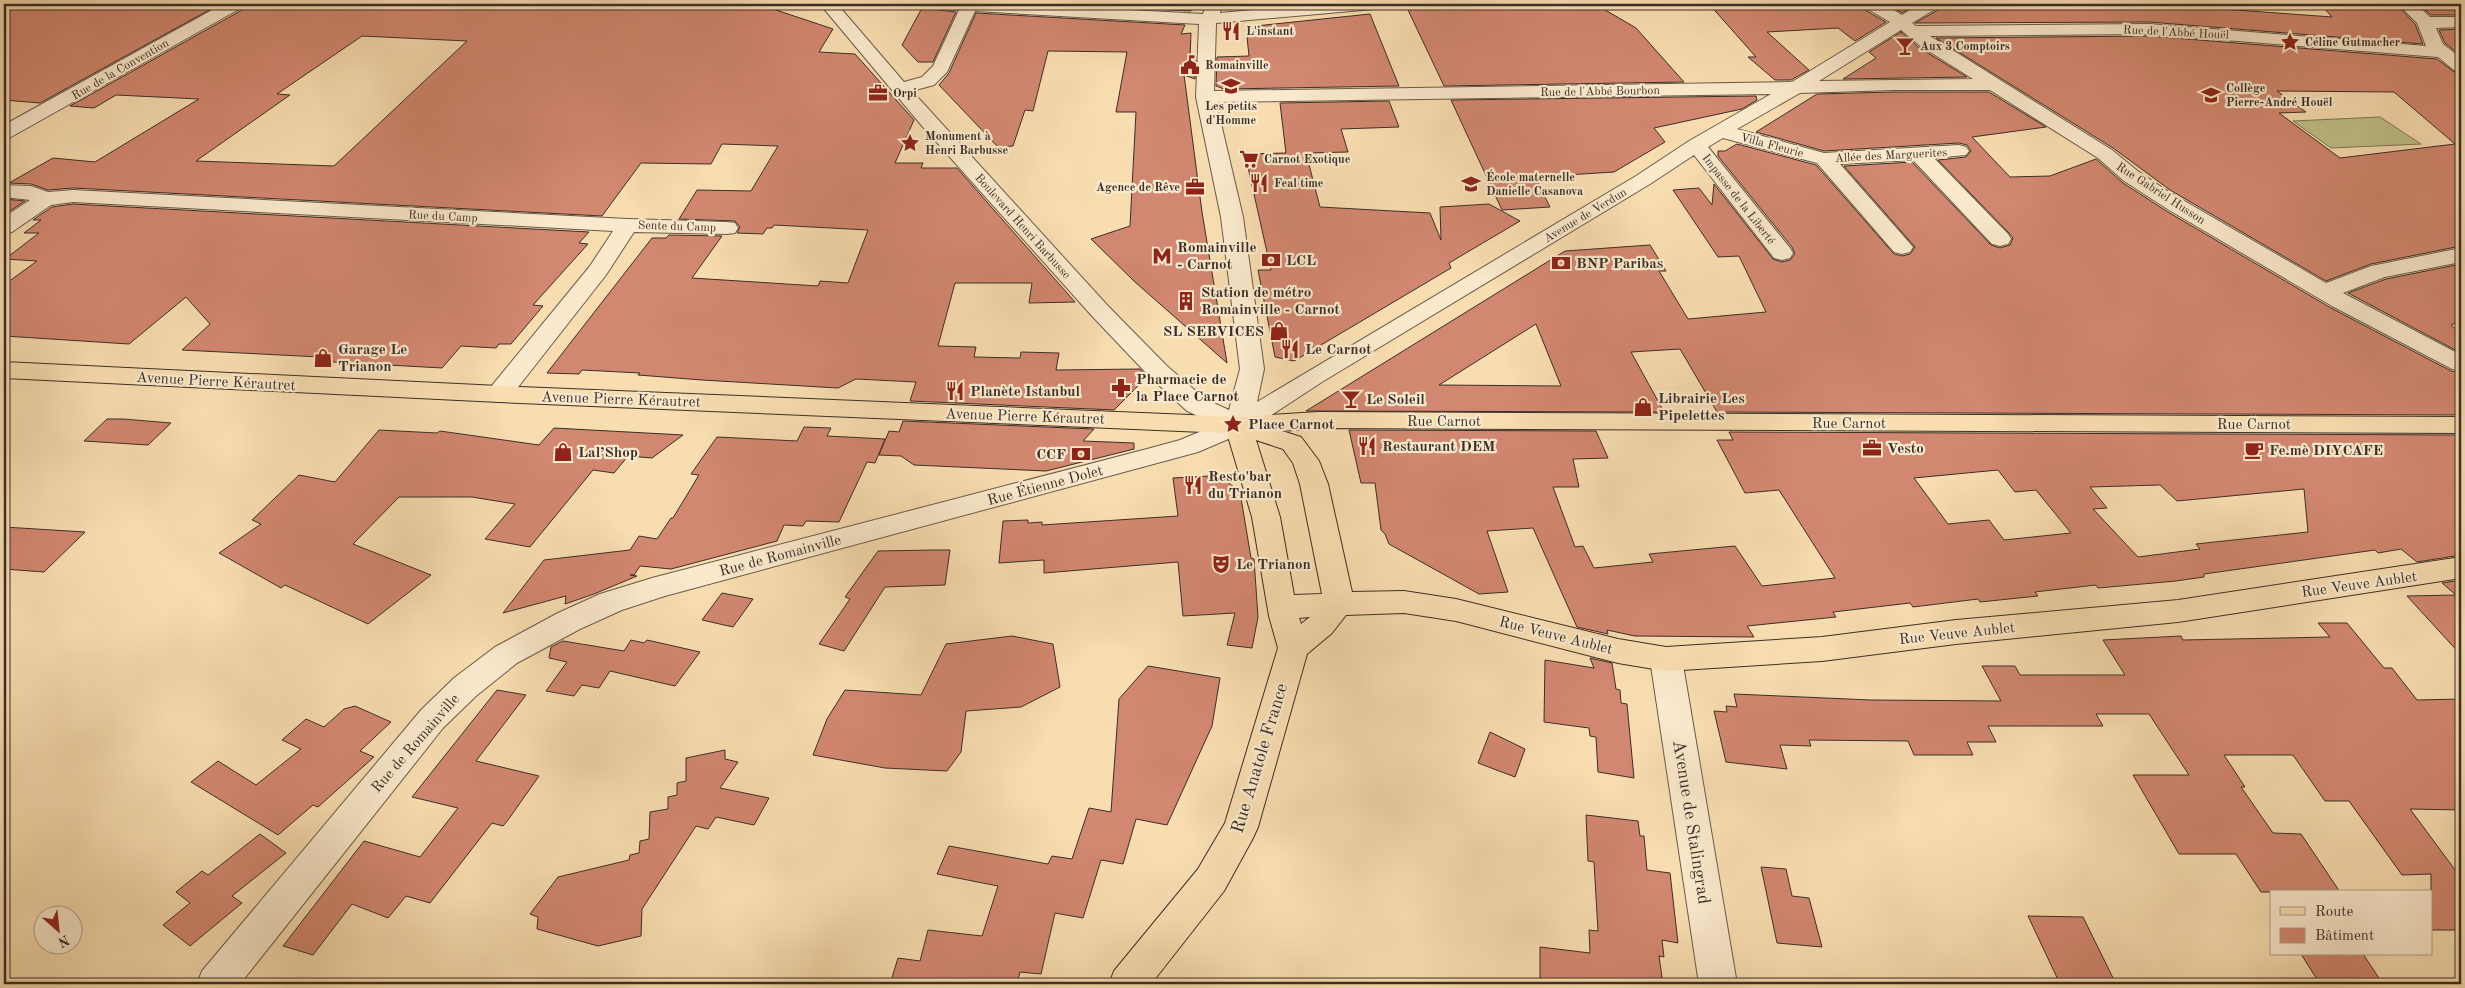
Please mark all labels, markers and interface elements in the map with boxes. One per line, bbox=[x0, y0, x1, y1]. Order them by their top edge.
restaurant icon: L'instant bbox=[1220, 20, 1242, 42]
street label: Rue de l'Abbé Houël bbox=[2123, 24, 2229, 42]
place label: L'instant bbox=[1246, 26, 1294, 38]
place icon: Céline Gutmacher bbox=[2279, 31, 2301, 53]
bar icon: Aux 3 Comptoirs bbox=[1894, 35, 1916, 57]
street label: Rue de la Convention bbox=[70, 37, 171, 102]
place label: Céline Gutmacher bbox=[2305, 37, 2400, 49]
place label: Aux 3 Comptoirs bbox=[1920, 41, 2010, 53]
public building icon: Romainville bbox=[1179, 54, 1201, 76]
place label: Romainville bbox=[1205, 60, 1269, 72]
school or university icon: Les petits d'Homme bbox=[1220, 75, 1242, 97]
office icon: Orpi bbox=[867, 82, 889, 104]
place label: Collège Pierre-André Houël bbox=[2226, 83, 2333, 109]
school or university icon: Collège Pierre-André Houël bbox=[2200, 84, 2222, 106]
street label: Rue de l'Abbé Bourbon bbox=[1540, 85, 1660, 99]
place label: Orpi bbox=[893, 88, 917, 100]
place label: Les petits d'Homme bbox=[1205, 101, 1257, 127]
place label: Monument à Henri Barbusse bbox=[925, 131, 1008, 157]
place icon: Monument à Henri Barbusse bbox=[899, 132, 921, 154]
street label: Villa Fleurie bbox=[1739, 132, 1805, 160]
street label: Allée des Marguerites bbox=[1834, 147, 1948, 165]
supermarket icon: Carnot Exotique bbox=[1238, 148, 1260, 170]
street label: Impasse de la Liberté bbox=[1699, 152, 1777, 247]
place label: Carnot Exotique bbox=[1264, 154, 1351, 166]
street label: Rue Gabriel Husson bbox=[2114, 161, 2208, 227]
place label: École maternelle Danielle Casanova bbox=[1486, 169, 1583, 198]
street label: Boulevard Henri Barbusse bbox=[972, 172, 1073, 282]
restaurant icon: Feal time bbox=[1248, 172, 1270, 194]
school or university icon: École maternelle Danielle Casanova bbox=[1460, 173, 1482, 195]
office icon: Agence de Rêve bbox=[1184, 176, 1206, 198]
place label: Feal time bbox=[1274, 178, 1324, 190]
place label: Agence de Rêve bbox=[1096, 182, 1180, 194]
street label: Avenue de Verdun bbox=[1542, 186, 1629, 245]
street label: Rue du Camp bbox=[408, 209, 478, 225]
street label: Sente du Camp bbox=[638, 220, 716, 234]
place label: Romainville - Carnot bbox=[1177, 241, 1257, 273]
metro station icon: Romainville - Carnot bbox=[1151, 245, 1173, 267]
bank icon: LCL bbox=[1260, 249, 1282, 271]
bank icon: BNP Paribas bbox=[1550, 252, 1572, 274]
place label: LCL bbox=[1286, 254, 1316, 269]
place label: BNP Paribas bbox=[1576, 257, 1663, 272]
place label: Station de métro Romainville - Carnot bbox=[1201, 286, 1341, 318]
building icon: Station de métro Romainville - Carnot bbox=[1175, 290, 1197, 312]
shop icon: SL SERVICES bbox=[1268, 320, 1290, 342]
place label: SL SERVICES bbox=[1163, 325, 1264, 340]
restaurant icon: Le Carnot bbox=[1279, 338, 1301, 360]
place label: Garage Le Trianon bbox=[338, 343, 407, 375]
place label: Le Carnot bbox=[1305, 343, 1372, 358]
shop icon: Garage Le Trianon bbox=[312, 347, 334, 369]
street label: Avenue Pierre Kérautret bbox=[136, 371, 296, 394]
place label: Pharmacie de la Place Carnot bbox=[1136, 373, 1239, 405]
pharmacy icon: Pharmacie de la Place Carnot bbox=[1110, 377, 1132, 399]
restaurant icon: Planète Istanbul bbox=[944, 380, 966, 402]
place label: Planète Istanbul bbox=[970, 385, 1081, 400]
bar icon: Le Soleil bbox=[1340, 388, 1362, 410]
street label: Avenue Pierre Kérautret bbox=[541, 390, 701, 411]
place label: Librairie Les Pipelettes bbox=[1658, 392, 1745, 424]
place label: Le Soleil bbox=[1366, 393, 1425, 408]
shop icon: Librairie Les Pipelettes bbox=[1632, 396, 1654, 418]
street label: Avenue Pierre Kérautret bbox=[945, 407, 1105, 428]
place icon: Place Carnot bbox=[1222, 413, 1244, 435]
street label: Rue Carnot bbox=[1407, 415, 1481, 430]
street label: Rue Carnot bbox=[1812, 417, 1886, 432]
place label: Place Carnot bbox=[1248, 418, 1335, 433]
street label: Rue Carnot bbox=[2217, 418, 2291, 433]
restaurant icon: Restaurant DEM bbox=[1356, 435, 1378, 457]
office icon: Vesto bbox=[1861, 437, 1883, 459]
cafe icon: Fe.mè DIYCAFE bbox=[2243, 439, 2265, 461]
place label: Restaurant DEM bbox=[1382, 440, 1495, 455]
shop icon: Lal’Shop bbox=[552, 441, 574, 463]
place label: Vesto bbox=[1887, 442, 1924, 457]
bank icon: CCF bbox=[1070, 443, 1092, 465]
place label: Fe.mè DIYCAFE bbox=[2269, 444, 2383, 459]
place label: Lal’Shop bbox=[578, 446, 638, 461]
place label: CCF bbox=[1036, 448, 1066, 463]
street label: Rue Étienne Dolet bbox=[985, 461, 1105, 509]
place label: Resto'bar du Trianon bbox=[1208, 470, 1282, 502]
restaurant icon: Resto'bar du Trianon bbox=[1182, 474, 1204, 496]
street label: Rue de Romainville bbox=[718, 533, 843, 580]
theatre icon: Le Trianon bbox=[1210, 553, 1232, 575]
place label: Le Trianon bbox=[1236, 558, 1311, 573]
street label: Rue Veuve Aublet bbox=[2300, 570, 2418, 601]
street label: Rue Veuve Aublet bbox=[1497, 615, 1614, 658]
street label: Rue Veuve Aublet bbox=[1898, 621, 2016, 648]
street label: Rue Anatole France bbox=[1229, 681, 1291, 835]
street label: Rue de Romainville bbox=[369, 692, 463, 796]
street label: Avenue de Stalingrad bbox=[1669, 739, 1713, 906]
legend bbox=[2270, 890, 2432, 956]
text: Route bbox=[2315, 905, 2353, 920]
north arrow bbox=[32, 906, 82, 956]
text: Bâtiment bbox=[2315, 929, 2374, 944]
text: N bbox=[55, 932, 71, 949]

